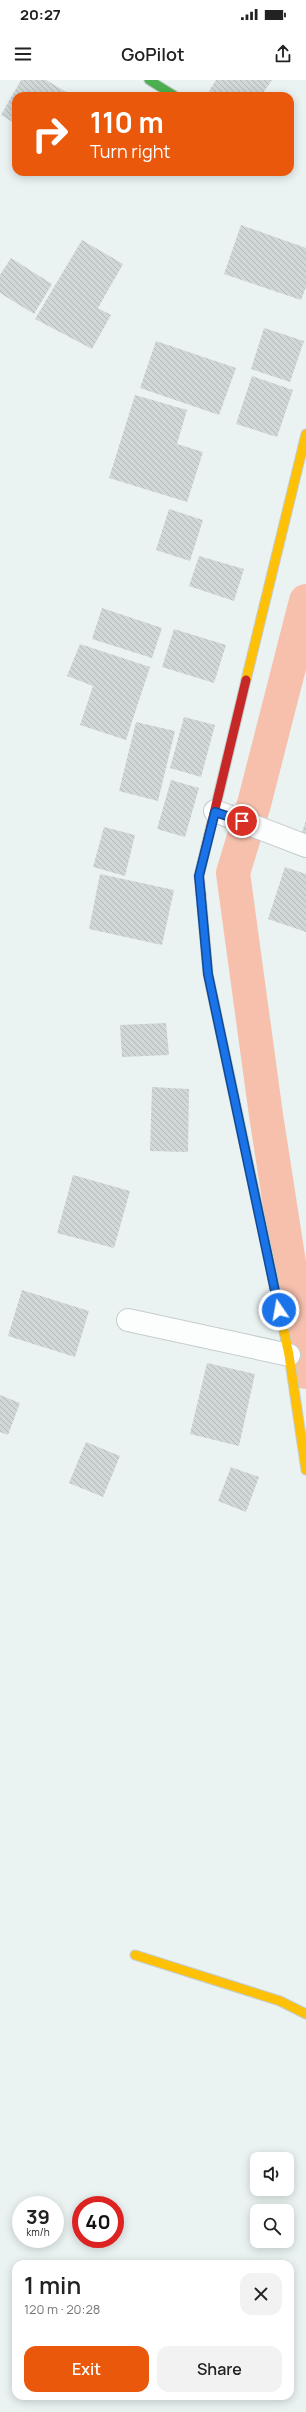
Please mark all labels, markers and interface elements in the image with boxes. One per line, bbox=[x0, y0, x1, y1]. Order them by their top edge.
text: 20:27 bbox=[20, 4, 61, 25]
text: GoPilot bbox=[121, 42, 185, 66]
icon: menu bbox=[12, 43, 34, 65]
icon: share bbox=[272, 43, 294, 65]
text: 110 m bbox=[90, 103, 164, 141]
icon: right bbox=[24, 108, 76, 160]
text: Turn right bbox=[90, 139, 171, 163]
pin bbox=[225, 804, 259, 838]
icon: arrive bbox=[231, 810, 253, 832]
position arrow bbox=[258, 1289, 300, 1331]
map controls bbox=[250, 2152, 294, 2248]
button: sound bbox=[250, 2152, 294, 2196]
speed limit sign: 40 bbox=[72, 2196, 124, 2248]
text: 39 bbox=[26, 2203, 50, 2230]
button: search bbox=[250, 2204, 294, 2248]
text: km/h bbox=[26, 2225, 50, 2239]
text: 1 min bbox=[24, 2268, 81, 2301]
button: close bbox=[240, 2273, 282, 2315]
text: 120 m · 20:28 bbox=[24, 2300, 100, 2318]
button: Exit bbox=[24, 2346, 149, 2392]
button: Share bbox=[157, 2346, 282, 2392]

